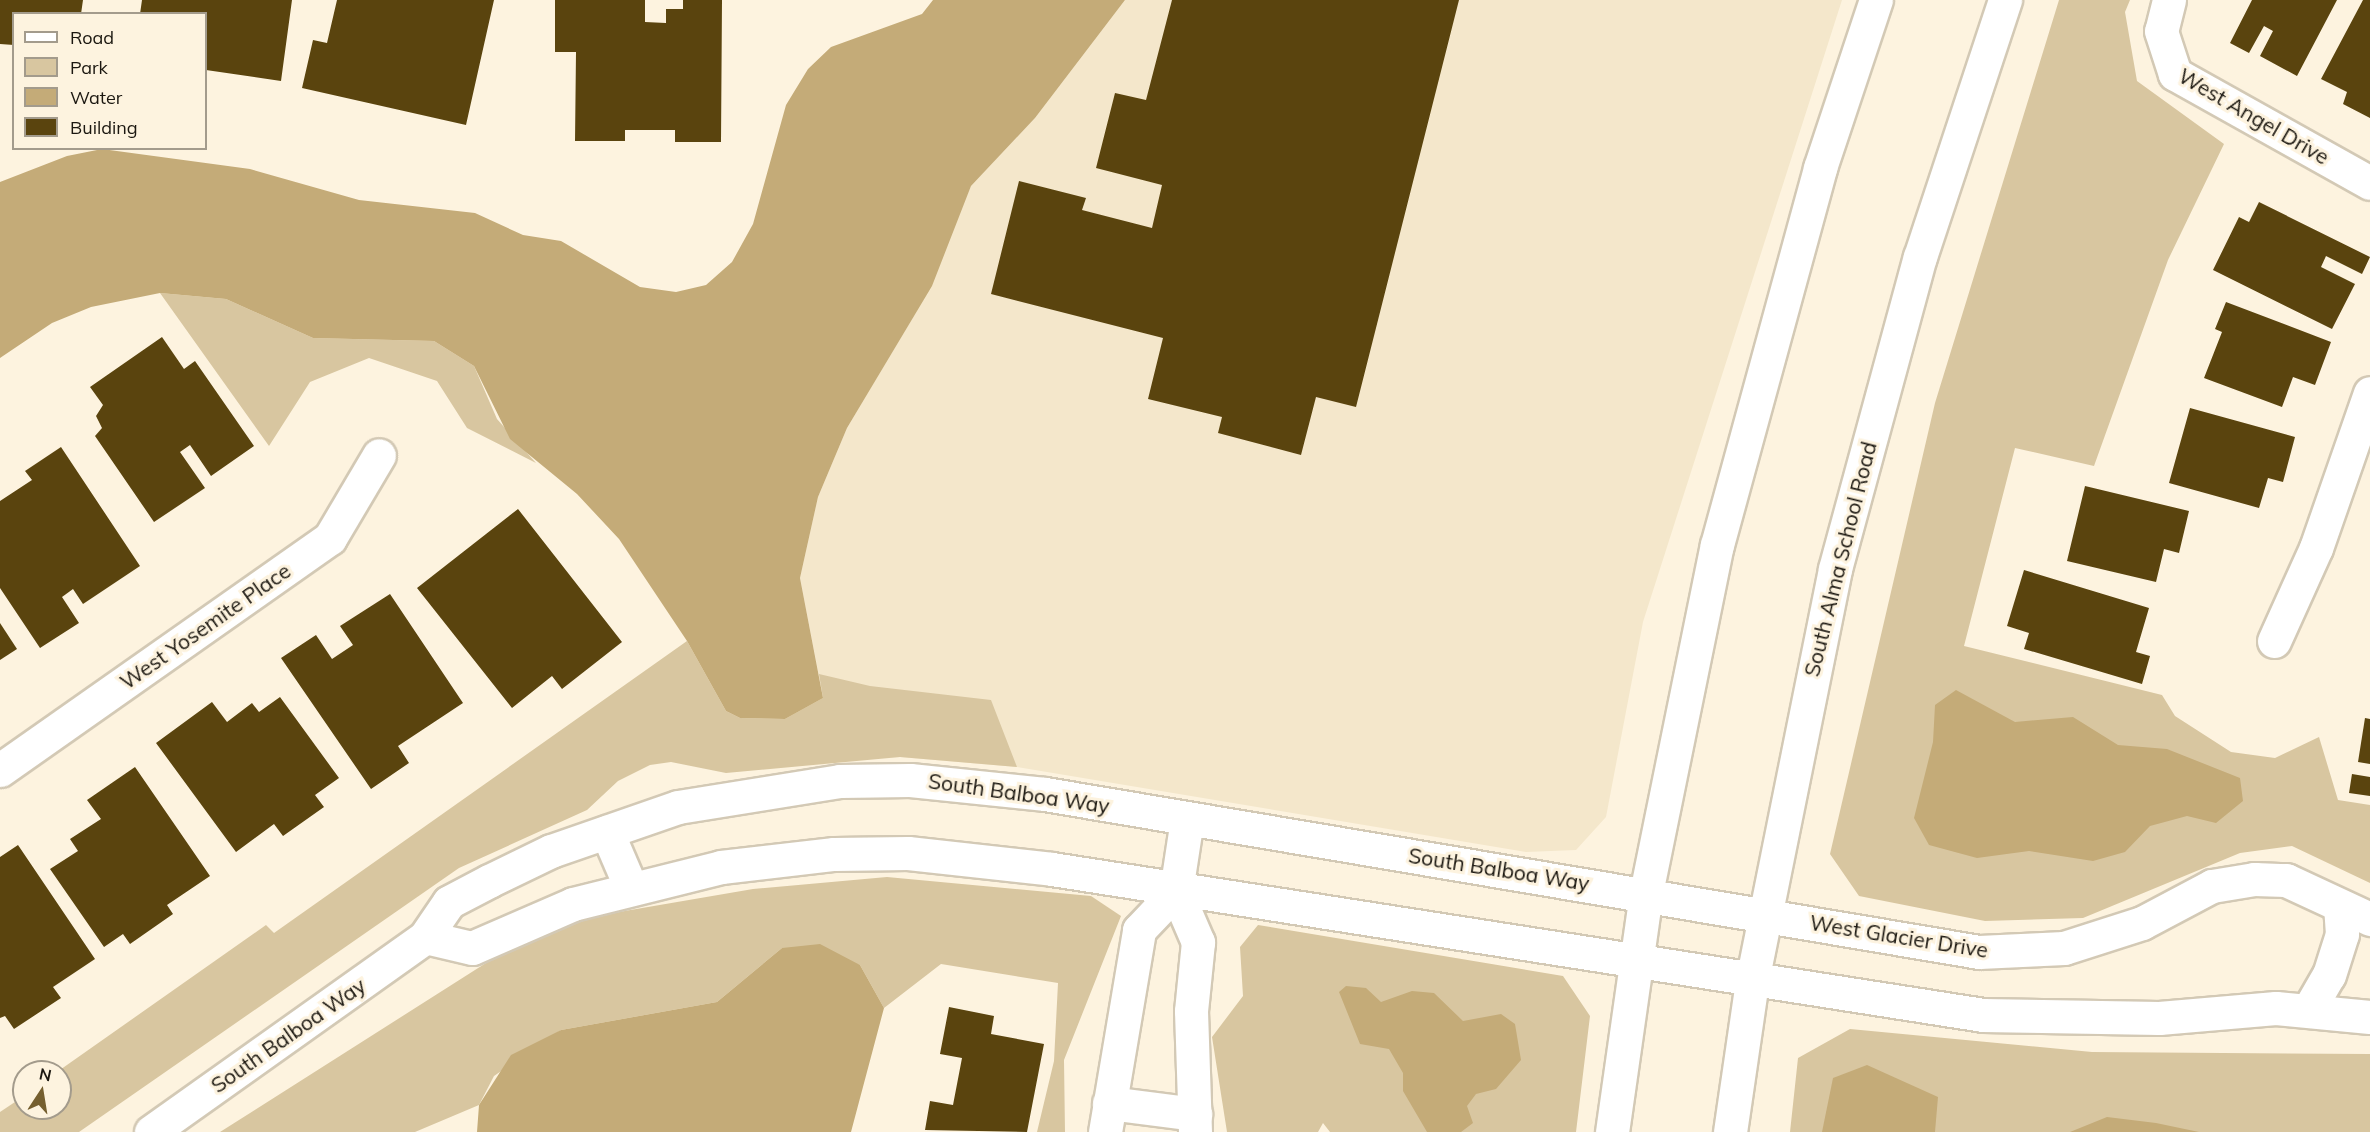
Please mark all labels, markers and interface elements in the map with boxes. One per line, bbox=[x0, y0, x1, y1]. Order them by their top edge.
legend bbox=[12, 12, 207, 150]
text: Road bbox=[70, 26, 114, 49]
text: Park bbox=[70, 56, 108, 79]
street label: West Angel Drive bbox=[2174, 63, 2334, 169]
text: Water bbox=[70, 86, 122, 109]
text: Building bbox=[70, 116, 138, 139]
street label: South Alma School Road bbox=[1799, 439, 1881, 679]
street label: West Yosemite Place bbox=[115, 558, 295, 694]
street label: South Balboa Way bbox=[927, 768, 1111, 818]
street label: South Balboa Way bbox=[1407, 842, 1591, 896]
street label: West Glacier Drive bbox=[1808, 909, 1990, 963]
street label: South Balboa Way bbox=[206, 972, 370, 1098]
north arrow bbox=[12, 1060, 72, 1120]
text: N bbox=[37, 1063, 53, 1085]

